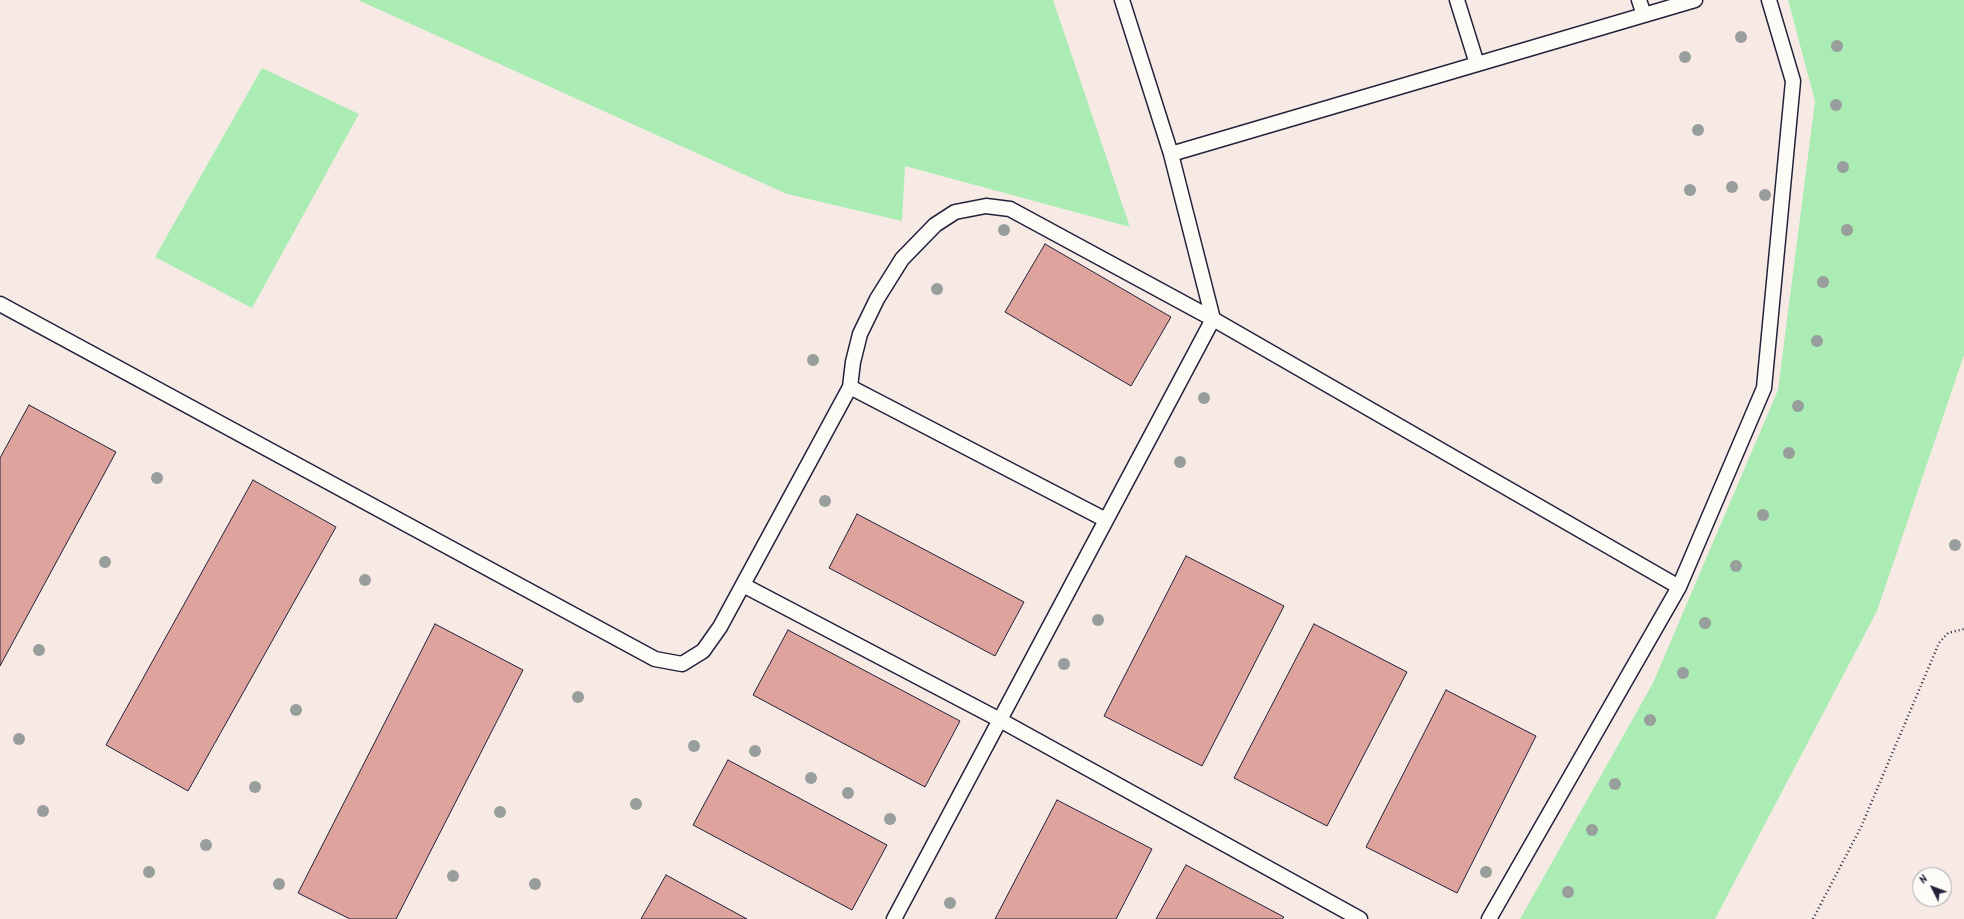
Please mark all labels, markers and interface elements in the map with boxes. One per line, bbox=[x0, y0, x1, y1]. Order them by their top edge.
north arrow bbox=[1912, 867, 1952, 907]
text: N bbox=[1915, 871, 1933, 888]

